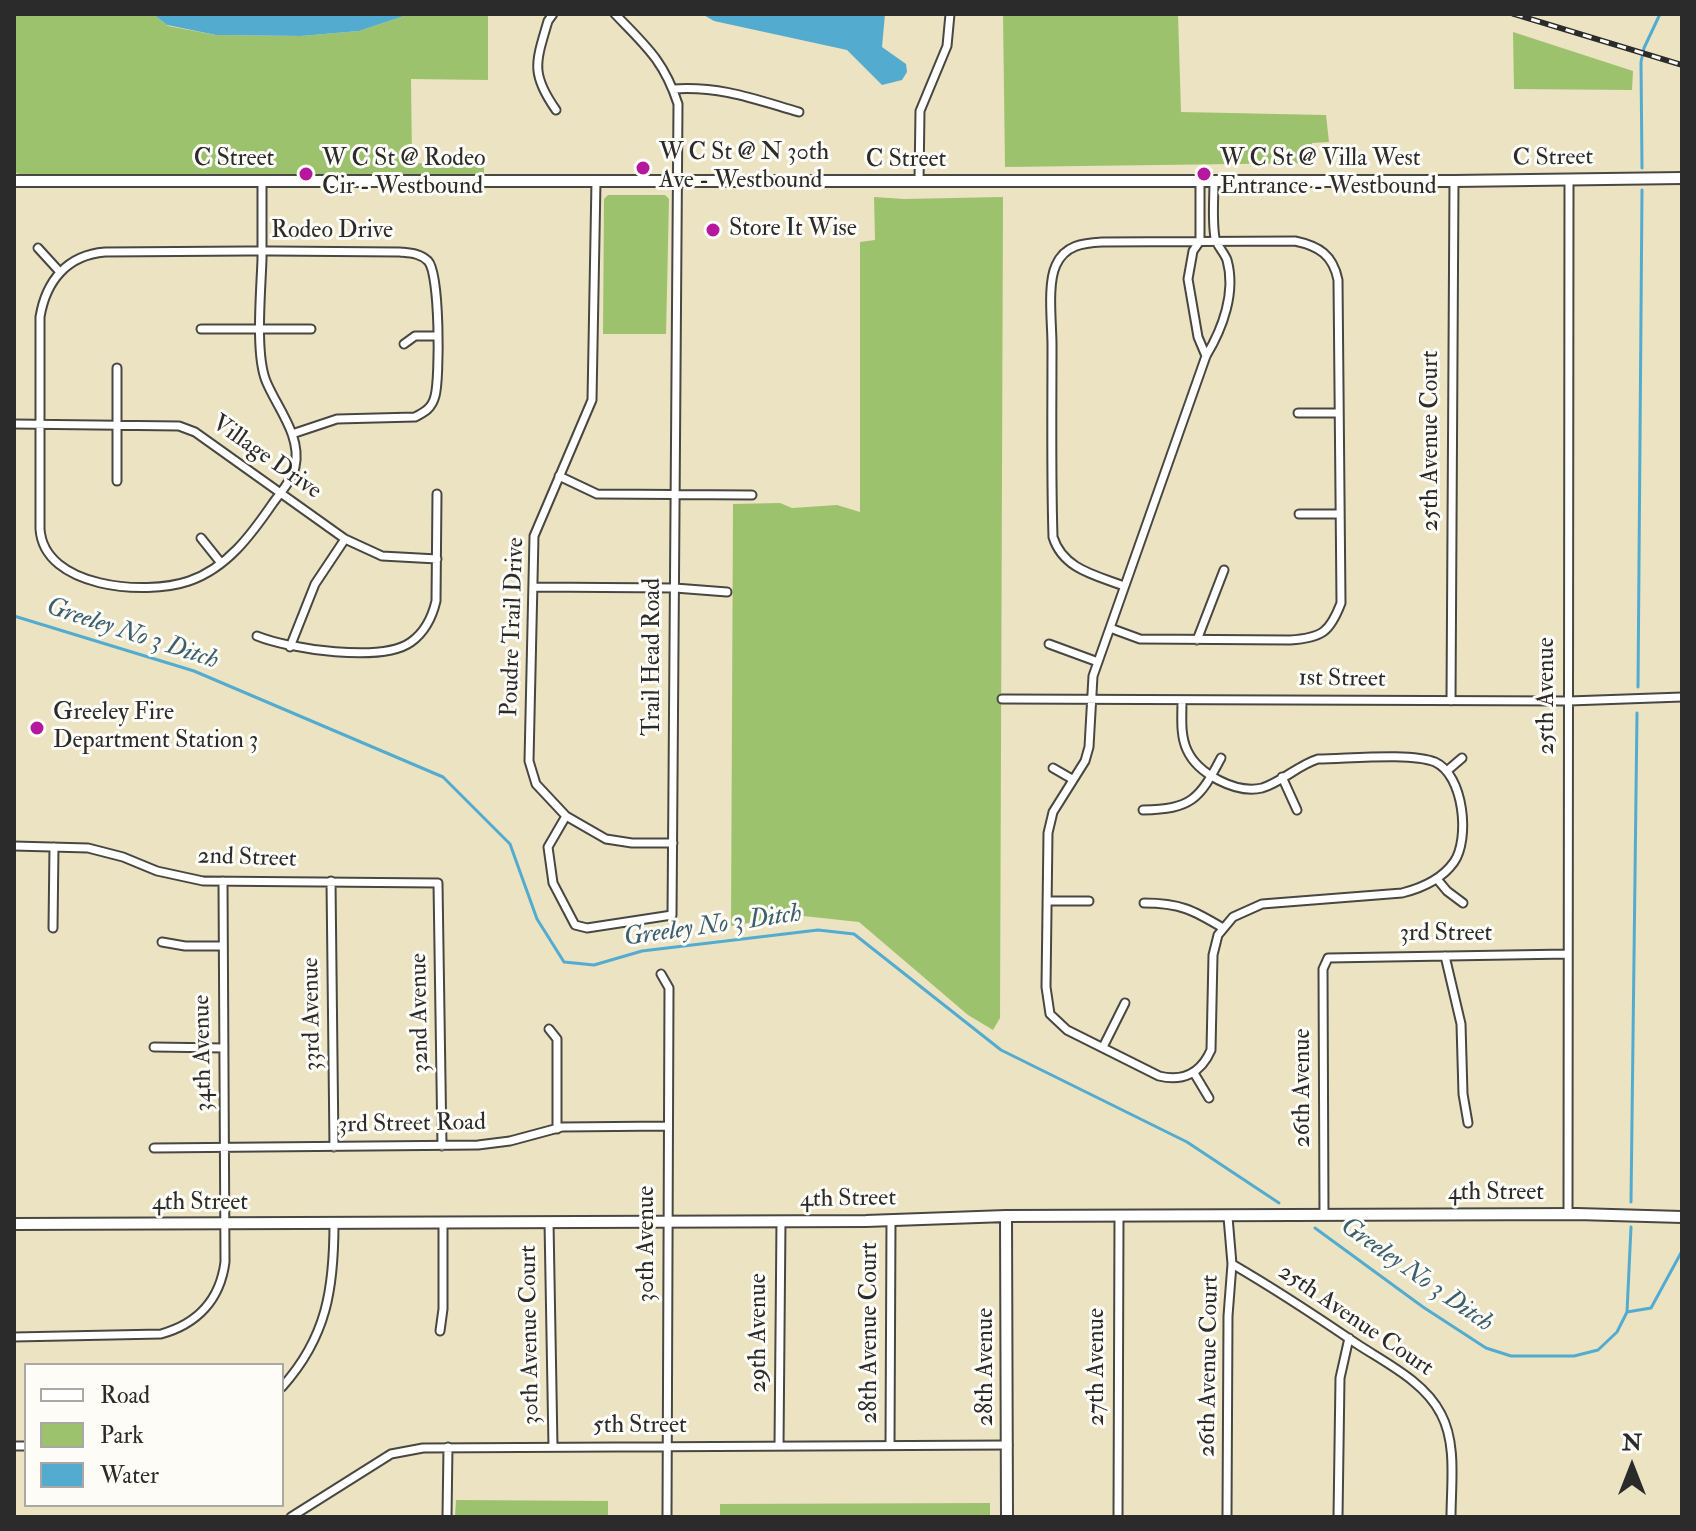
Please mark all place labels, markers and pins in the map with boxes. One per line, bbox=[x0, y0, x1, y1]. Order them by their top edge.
place label: W C St @ N 30th Ave - Westbound bbox=[659, 140, 829, 196]
place label: W C St @ Rodeo Cir - Westbound bbox=[322, 146, 486, 202]
place label: W C St @ Villa West Entrance - Westbound bbox=[1220, 146, 1437, 202]
marker: W C St @ N 30th Ave - Westbound bbox=[634, 159, 652, 177]
marker: W C St @ Rodeo Cir - Westbound bbox=[297, 165, 315, 183]
marker: W C St @ Villa West Entrance - Westbound bbox=[1195, 165, 1213, 183]
place label: Store It Wise bbox=[729, 216, 857, 244]
marker: Store It Wise bbox=[704, 221, 722, 239]
place label: Greeley Fire Department Station 3 bbox=[53, 700, 258, 756]
marker: Greeley Fire Department Station 3 bbox=[28, 719, 46, 737]

